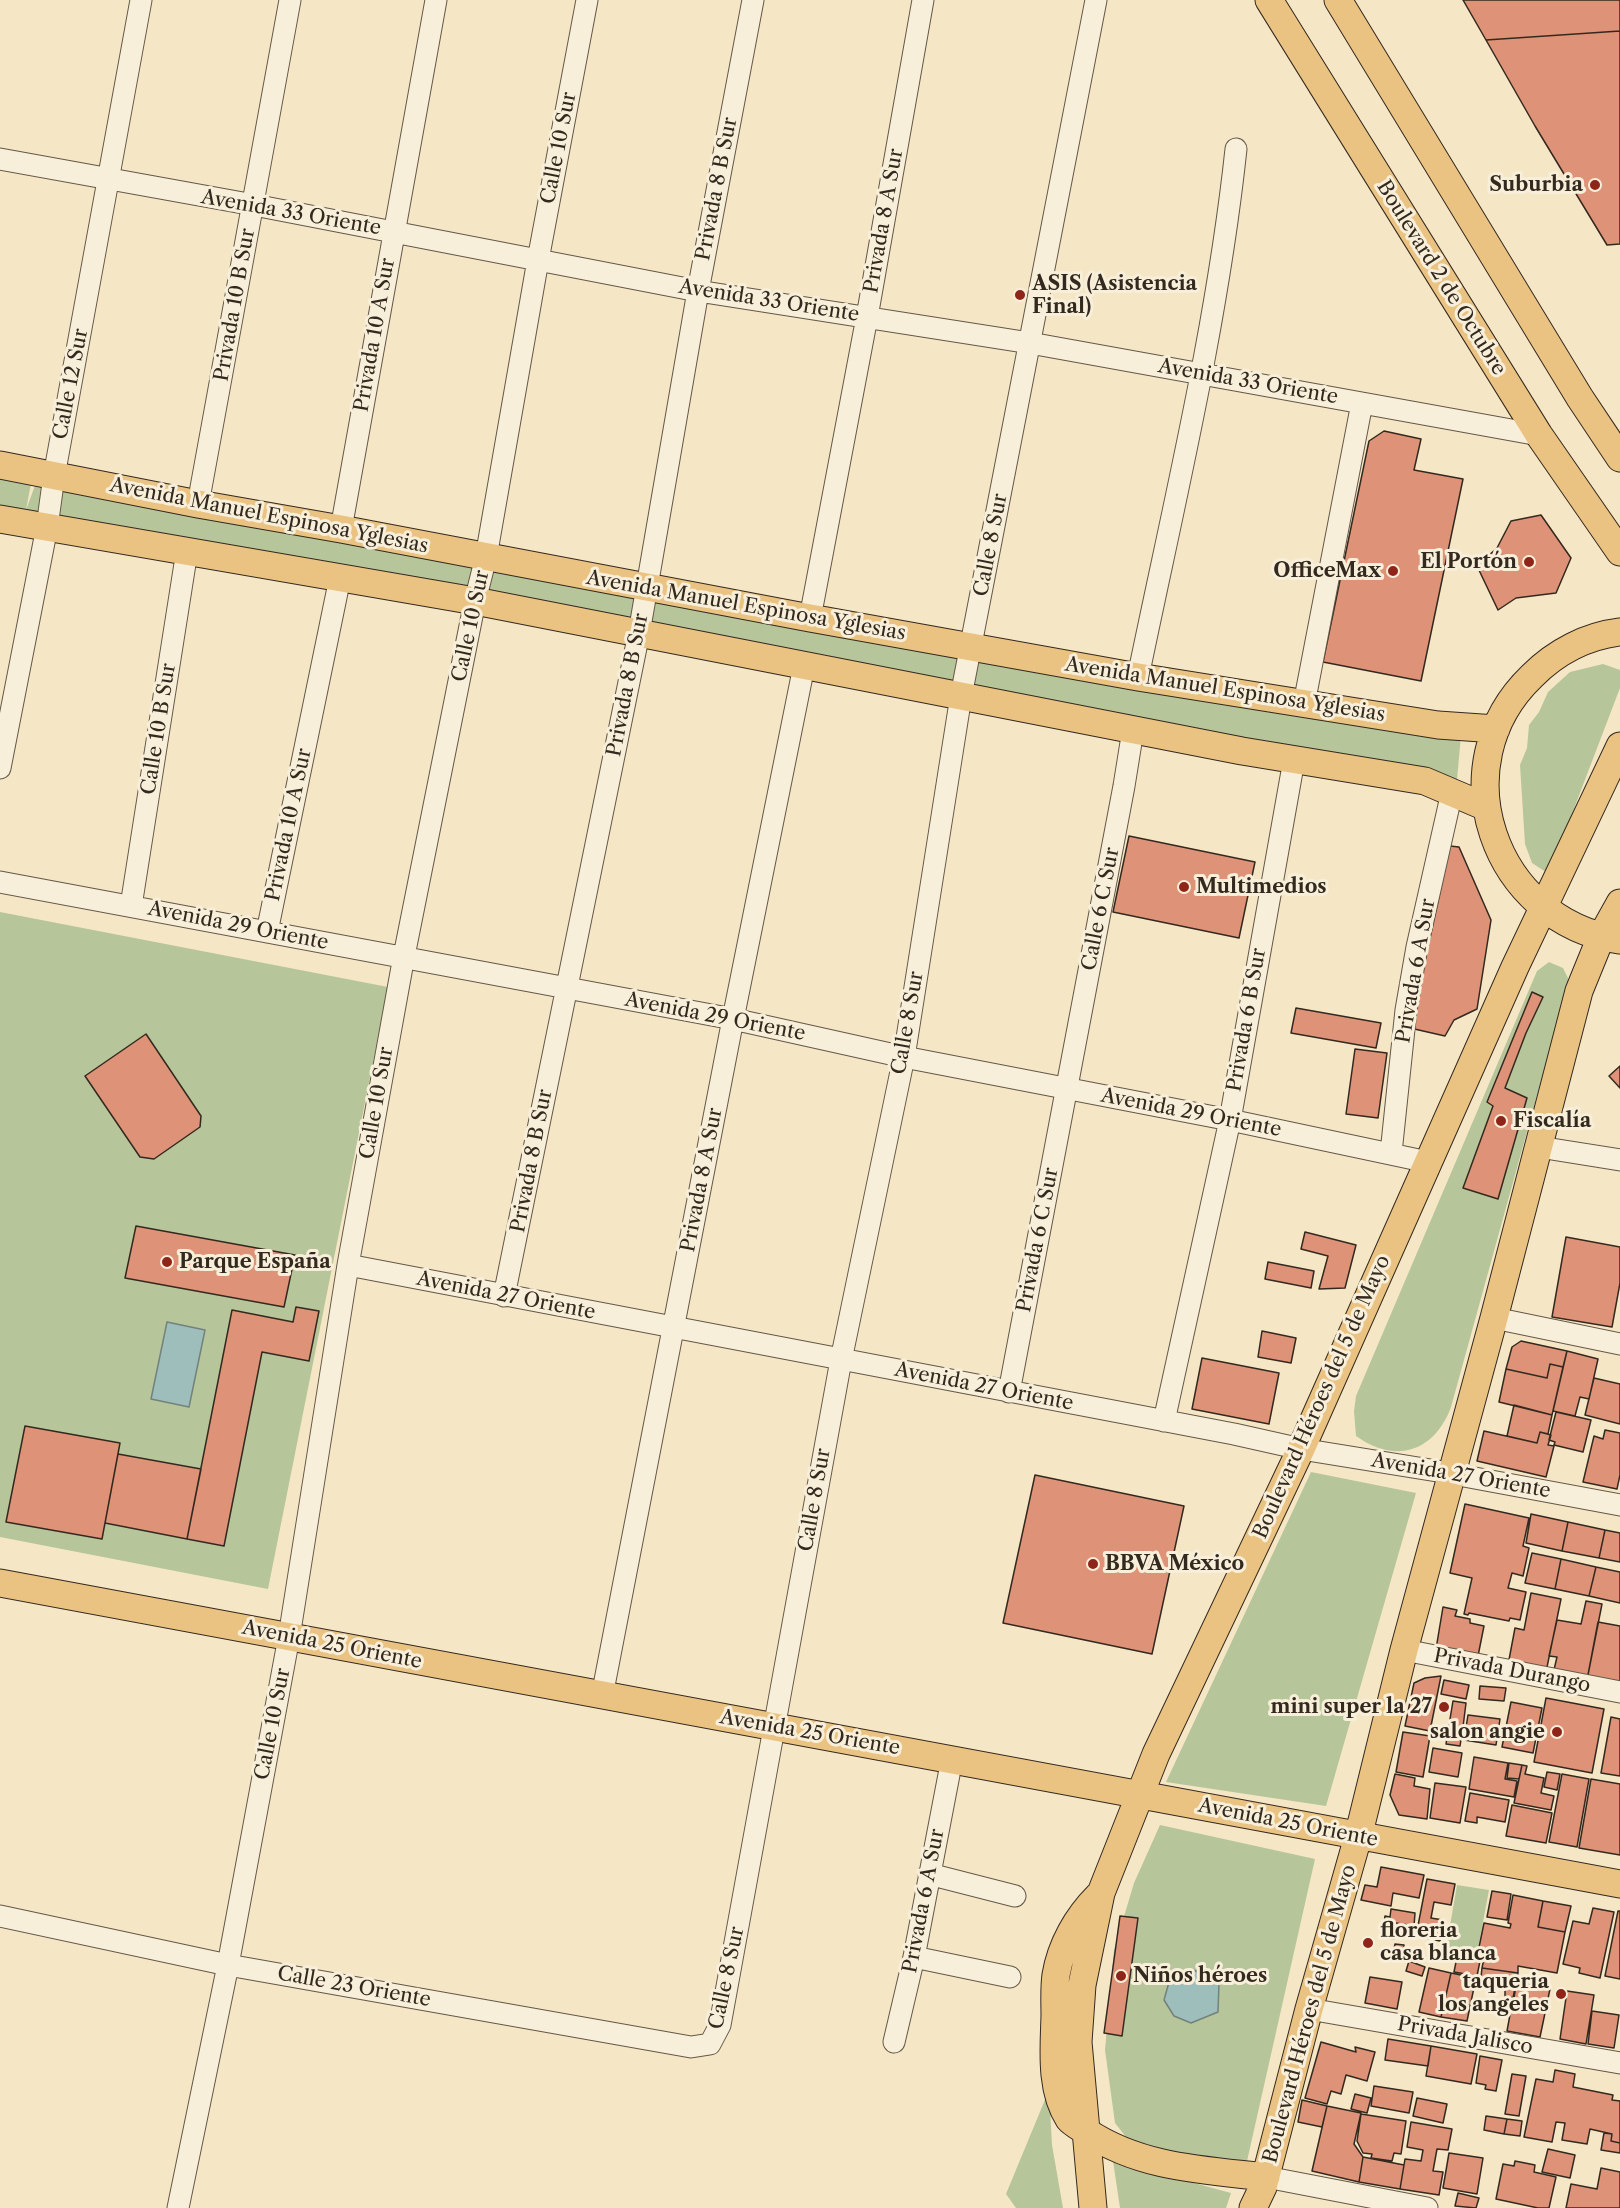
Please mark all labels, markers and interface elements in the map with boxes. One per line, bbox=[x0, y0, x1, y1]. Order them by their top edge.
street label: Calle 10 Sur bbox=[536, 90, 582, 206]
street label: Privada 8 B Sur bbox=[691, 115, 743, 263]
street label: Privada 8 A Sur bbox=[859, 147, 909, 295]
place label: Suburbia bbox=[1489, 173, 1583, 197]
street label: Boulevard 2 de Octubre bbox=[1371, 176, 1511, 380]
marker: Suburbia bbox=[1588, 178, 1602, 192]
street label: Avenida 33 Oriente bbox=[199, 185, 383, 241]
street label: Privada 10 B Sur bbox=[210, 227, 260, 383]
street label: Privada 10 A Sur bbox=[350, 256, 400, 414]
place label: ASIS (Asistencia Final) bbox=[1032, 272, 1197, 319]
street label: Avenida 33 Oriente bbox=[677, 275, 861, 327]
marker: ASIS (Asistencia Final) bbox=[1013, 288, 1027, 302]
street label: Calle 12 Sur bbox=[49, 327, 93, 441]
street label: Avenida 33 Oriente bbox=[1156, 354, 1340, 410]
street label: Avenida Manuel Espinosa Yglesias bbox=[108, 473, 430, 559]
street label: Calle 8 Sur bbox=[969, 492, 1013, 598]
place label: El Portón bbox=[1420, 550, 1517, 574]
marker: El Portón bbox=[1522, 555, 1536, 569]
place label: OfficeMax bbox=[1273, 559, 1381, 583]
marker: OfficeMax bbox=[1386, 564, 1400, 578]
street label: Avenida Manuel Espinosa Yglesias bbox=[584, 566, 908, 646]
street label: Calle 10 Sur bbox=[447, 568, 495, 684]
street label: Privada 8 B Sur bbox=[602, 611, 654, 759]
street label: Avenida Manuel Espinosa Yglesias bbox=[1063, 653, 1387, 727]
street label: Calle 10 B Sur bbox=[137, 662, 181, 796]
street label: Privada 10 A Sur bbox=[261, 746, 317, 904]
street label: Calle 6 C Sur bbox=[1077, 845, 1125, 973]
place label: Multimedios bbox=[1196, 875, 1327, 899]
marker: Multimedios bbox=[1177, 880, 1191, 894]
street label: Avenida 29 Oriente bbox=[146, 897, 330, 955]
street label: Privada 6 A Sur bbox=[1391, 897, 1441, 1045]
street label: Privada 6 B Sur bbox=[1223, 946, 1271, 1094]
street label: Calle 8 Sur bbox=[887, 970, 929, 1076]
street label: Avenida 29 Oriente bbox=[623, 988, 807, 1046]
street label: Calle 10 Sur bbox=[355, 1045, 399, 1161]
street label: Avenida 29 Oriente bbox=[1099, 1084, 1283, 1142]
street label: Privada 8 B Sur bbox=[506, 1087, 558, 1235]
street label: Privada 8 A Sur bbox=[676, 1106, 728, 1254]
place label: Fiscalía bbox=[1513, 1109, 1591, 1133]
marker: Fiscalía bbox=[1494, 1114, 1508, 1128]
street label: Privada 6 C Sur bbox=[1012, 1166, 1064, 1314]
place label: Parque España bbox=[179, 1250, 331, 1274]
street label: Boulevard Héroes del 5 de Mayo bbox=[1248, 1252, 1396, 1542]
marker: Parque España bbox=[160, 1255, 174, 1269]
street label: Avenida 27 Oriente bbox=[415, 1267, 597, 1325]
street label: Avenida 27 Oriente bbox=[893, 1358, 1075, 1416]
street label: Calle 8 Sur bbox=[794, 1447, 836, 1553]
street label: Avenida 27 Oriente bbox=[1370, 1448, 1552, 1504]
place label: BBVA México bbox=[1105, 1552, 1244, 1576]
marker: BBVA México bbox=[1086, 1557, 1100, 1571]
street label: Avenida 25 Oriente bbox=[240, 1616, 424, 1674]
street label: Privada Durango bbox=[1432, 1644, 1592, 1698]
street label: Calle 10 Sur bbox=[250, 1666, 296, 1782]
place label: mini super la 27 bbox=[1271, 1695, 1432, 1719]
marker: mini super la 27 bbox=[1437, 1700, 1451, 1714]
street label: Avenida 25 Oriente bbox=[718, 1705, 902, 1761]
place label: salon angie bbox=[1430, 1720, 1545, 1744]
marker: salon angie bbox=[1550, 1725, 1564, 1739]
street label: Avenida 25 Oriente bbox=[1196, 1794, 1380, 1852]
street label: Privada 6 A Sur bbox=[898, 1827, 950, 1975]
street label: Boulevard Héroes del 5 de Mayo bbox=[1259, 1862, 1361, 2166]
place label: floreria casa blanca bbox=[1380, 1919, 1496, 1966]
street label: Calle 8 Sur bbox=[704, 1925, 750, 2031]
marker: floreria casa blanca bbox=[1361, 1936, 1375, 1950]
street label: Calle 23 Oriente bbox=[275, 1962, 433, 2012]
place label: Niños héroes bbox=[1133, 1964, 1267, 1988]
marker: Niños héroes bbox=[1114, 1969, 1128, 1983]
place label: taqueria los angeles bbox=[1438, 1970, 1549, 2017]
marker: taqueria los angeles bbox=[1554, 1987, 1568, 2001]
street label: Privada Jalisco bbox=[1395, 2012, 1535, 2060]

